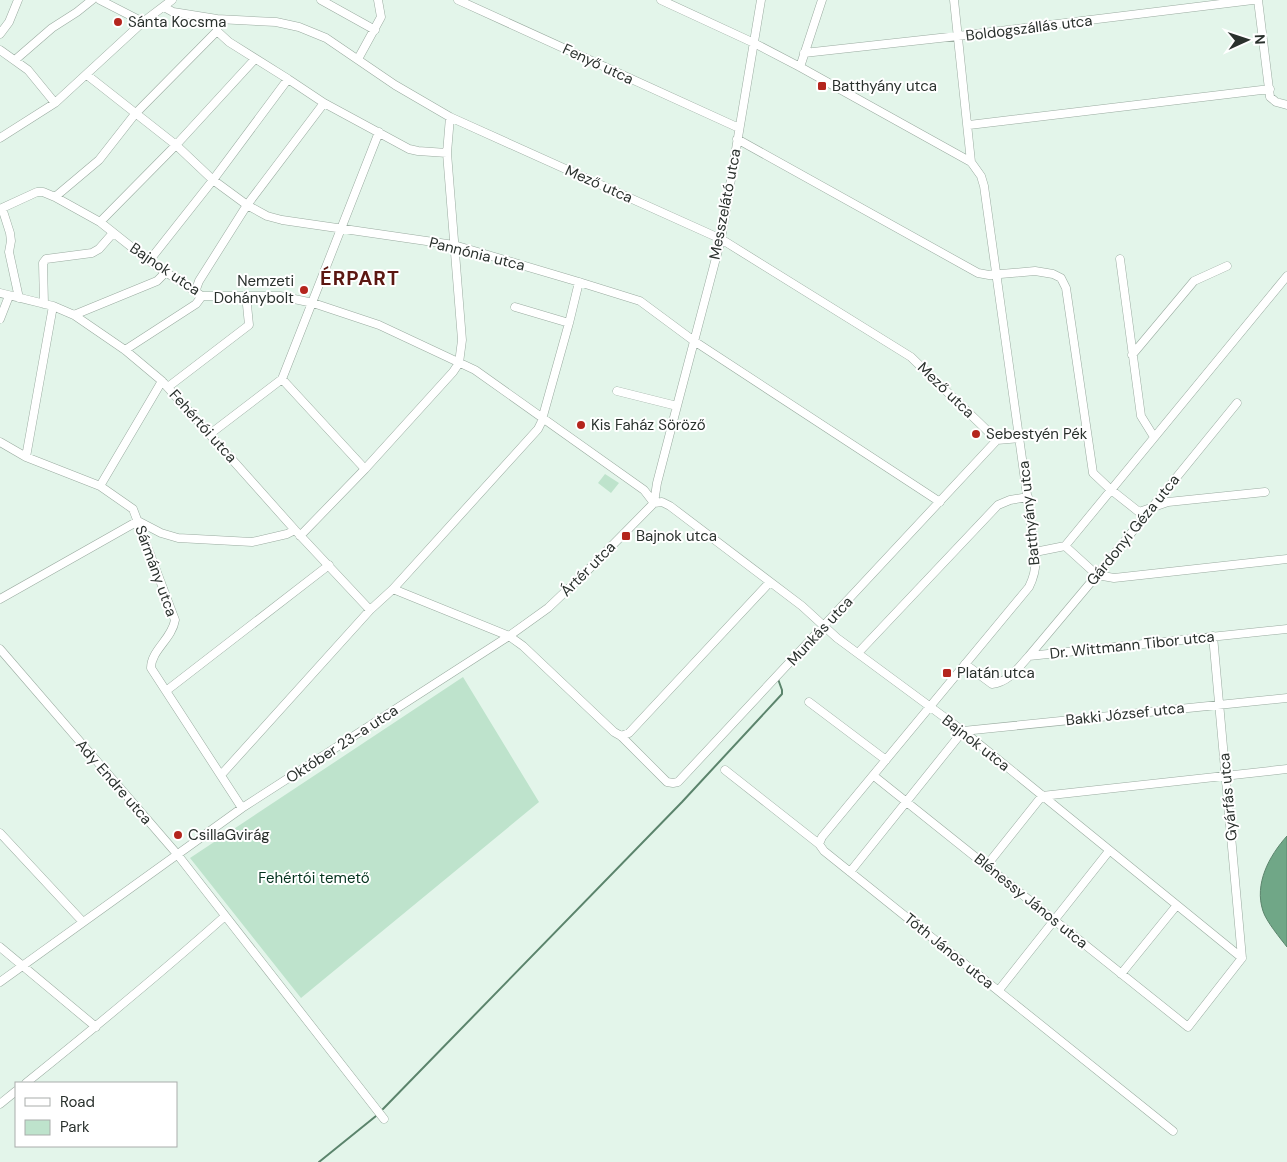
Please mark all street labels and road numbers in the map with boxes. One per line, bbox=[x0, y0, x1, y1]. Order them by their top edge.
street label: Boldogszállás utca bbox=[964, 10, 1094, 46]
street label: Fenyő utca bbox=[559, 39, 637, 89]
street label: Messzelátó utca bbox=[704, 147, 746, 261]
street label: Mező utca bbox=[562, 160, 636, 208]
street label: Pannónia utca bbox=[427, 232, 527, 276]
street label: Bajnok utca bbox=[126, 238, 204, 300]
street label: Mező utca bbox=[913, 358, 979, 422]
street label: Fehértói utca bbox=[165, 385, 241, 467]
street label: Batthyány utca bbox=[1014, 460, 1044, 566]
street label: Gárdonyi Géza utca bbox=[1082, 470, 1184, 590]
street label: Sármány utca bbox=[130, 523, 182, 619]
street label: Ártér utca bbox=[556, 537, 620, 601]
street label: Munkás utca bbox=[783, 592, 857, 670]
street label: Dr. Wittmann Tibor utca bbox=[1049, 626, 1215, 664]
street label: Bakki József utca bbox=[1065, 698, 1185, 730]
street label: Október 23-a utca bbox=[282, 700, 402, 788]
street label: Bajnok utca bbox=[938, 710, 1014, 776]
street label: Ady Endre utca bbox=[71, 735, 157, 829]
street label: Gyárfás utca bbox=[1214, 752, 1242, 842]
street label: Blénessy János utca bbox=[970, 849, 1092, 953]
street label: Tóth János utca bbox=[900, 909, 998, 993]

